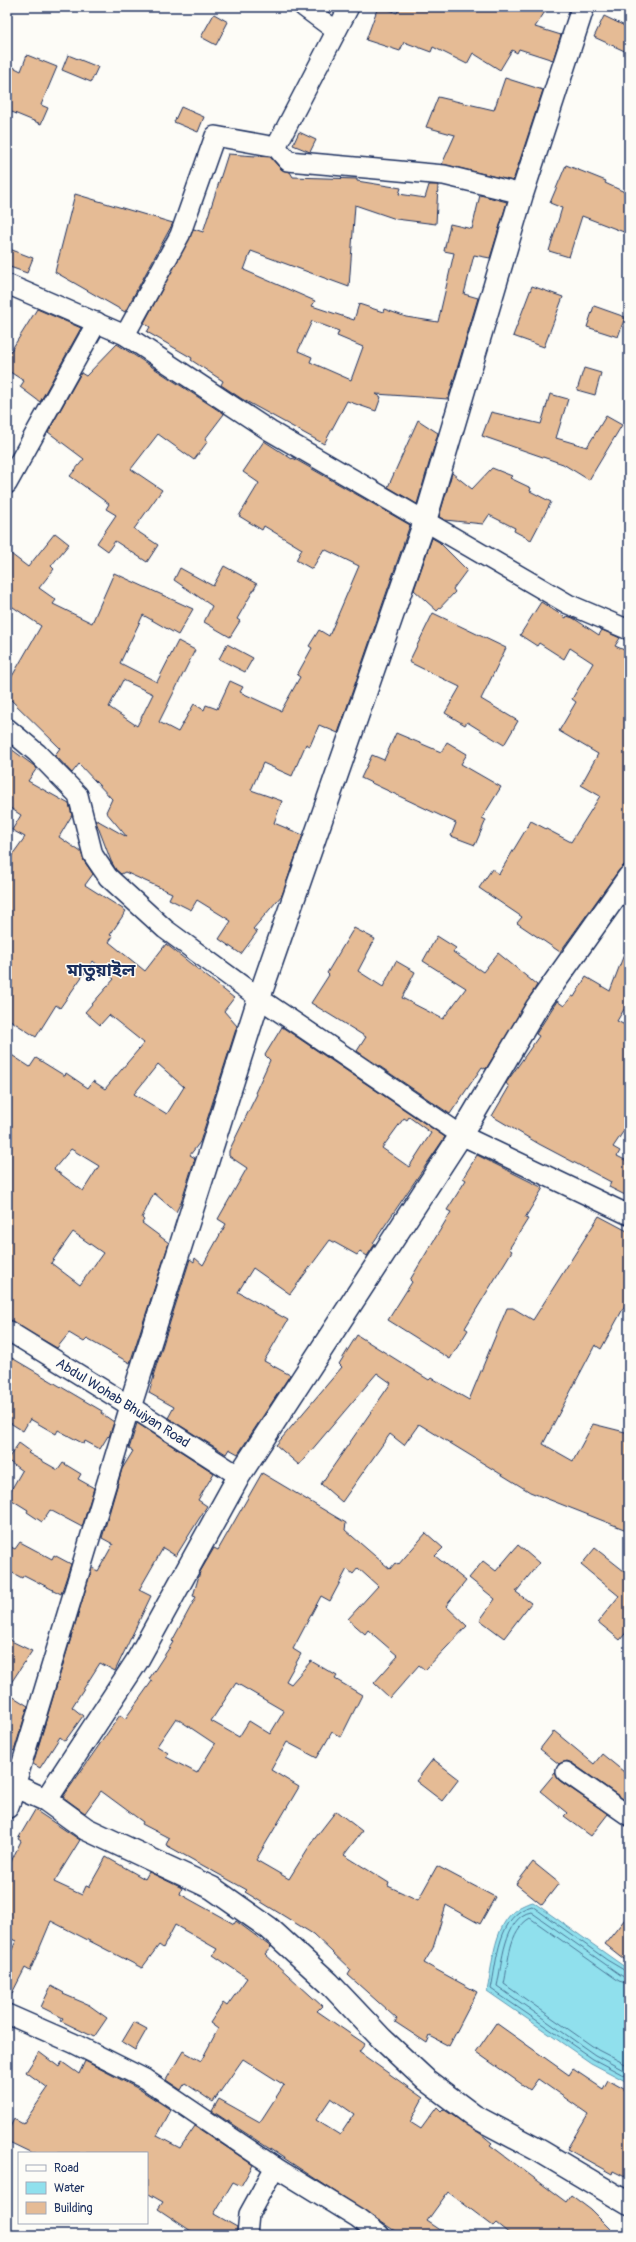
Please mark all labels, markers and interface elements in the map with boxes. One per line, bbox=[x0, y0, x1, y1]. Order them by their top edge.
district label: মাতুয়াইল bbox=[66, 959, 136, 982]
street label: Abdul Wohab Bhuiyan Road bbox=[53, 1354, 193, 1451]
legend bbox=[18, 2152, 148, 2224]
text: Road bbox=[54, 2161, 79, 2176]
text: Water bbox=[54, 2181, 85, 2196]
text: Building bbox=[54, 2201, 93, 2216]

